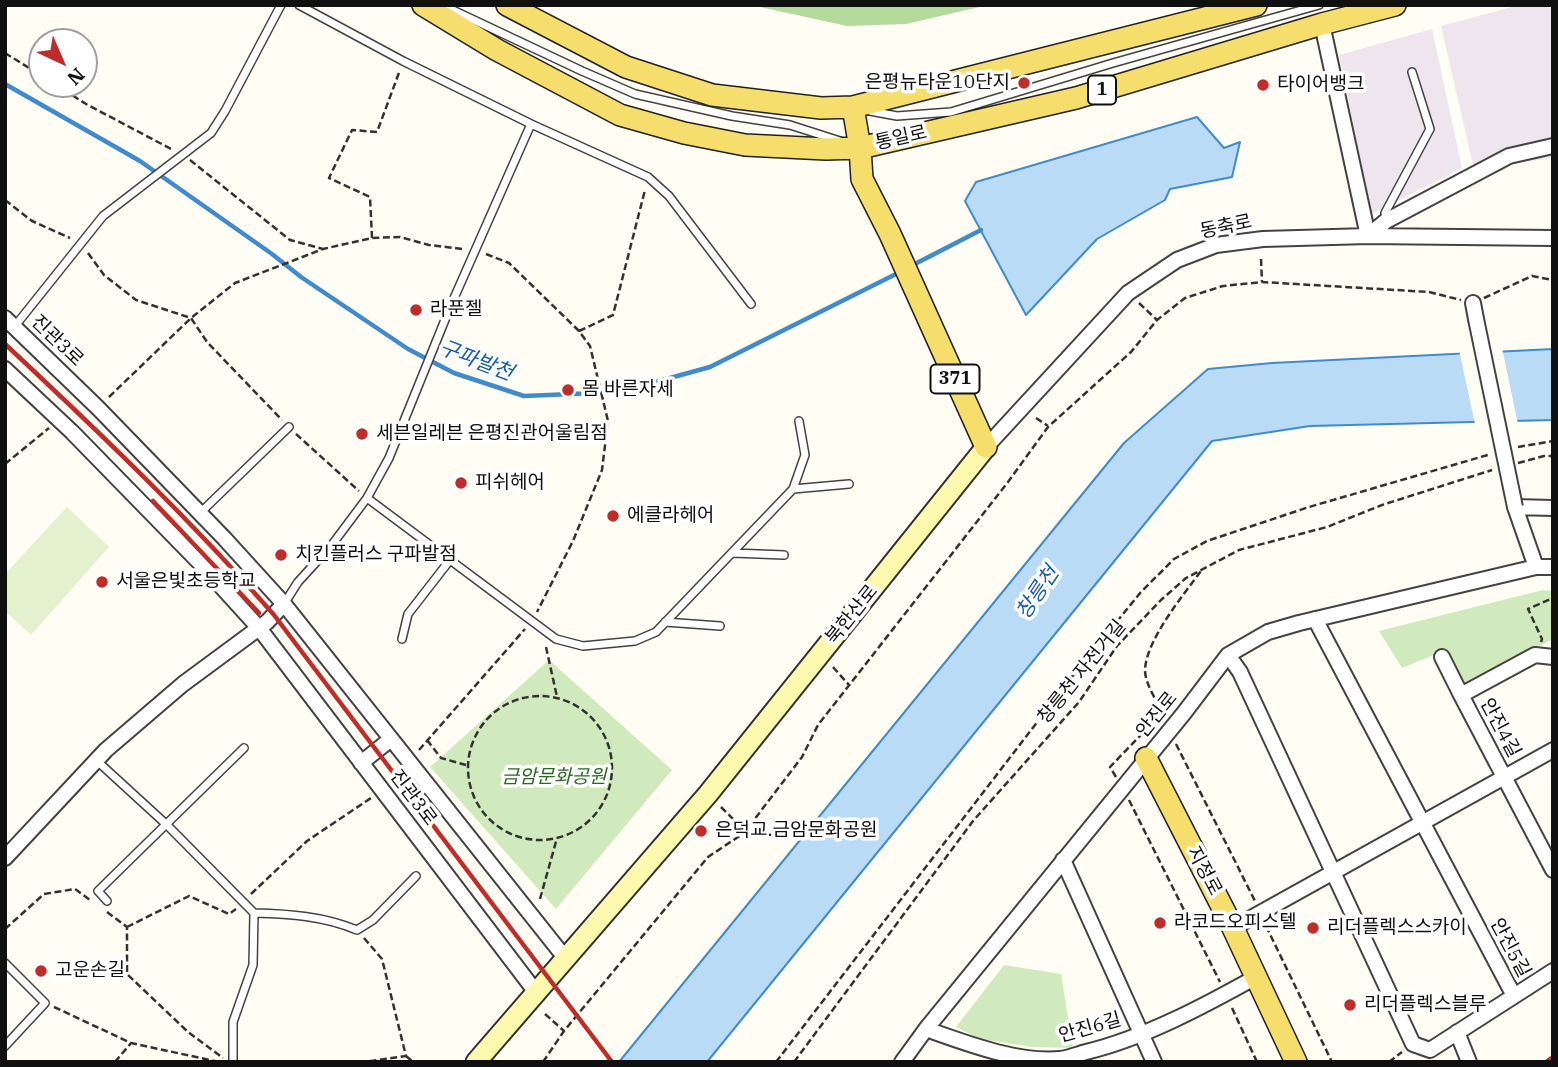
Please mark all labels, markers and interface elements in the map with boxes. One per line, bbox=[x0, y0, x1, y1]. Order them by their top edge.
north arrow bbox=[28, 28, 98, 98]
text: N bbox=[62, 63, 90, 91]
place label: 은평뉴타운10단지 bbox=[865, 72, 1010, 94]
place label: 타이어뱅크 bbox=[1277, 74, 1364, 96]
marker: 은평뉴타운10단지 bbox=[1016, 75, 1032, 91]
road number: 1 bbox=[1088, 76, 1116, 104]
marker: 타이어뱅크 bbox=[1255, 77, 1271, 93]
street label: 통일로 bbox=[873, 121, 929, 155]
street label: 동축로 bbox=[1198, 210, 1254, 244]
place label: 라푼젤 bbox=[430, 299, 482, 321]
marker: 라푼젤 bbox=[408, 302, 424, 318]
street label: 진관3로 bbox=[26, 311, 88, 371]
water label: 구파발천 bbox=[435, 335, 517, 387]
road number: 371 bbox=[930, 365, 979, 394]
place label: 몸 바른자세 bbox=[582, 379, 674, 401]
marker: 몸 바른자세 bbox=[560, 382, 576, 398]
place label: 세븐일레븐 은평진관어울림점 bbox=[376, 423, 608, 445]
marker: 세븐일레븐 은평진관어울림점 bbox=[354, 426, 370, 442]
place label: 피쉬헤어 bbox=[475, 472, 545, 494]
marker: 피쉬헤어 bbox=[453, 475, 469, 491]
place label: 에클라헤어 bbox=[627, 505, 714, 527]
marker: 에클라헤어 bbox=[605, 508, 621, 524]
place label: 치킨플러스 구파발점 bbox=[295, 544, 457, 566]
marker: 치킨플러스 구파발점 bbox=[273, 547, 289, 563]
water label: 창릉천 bbox=[1011, 562, 1065, 624]
place label: 서울은빛초등학교 bbox=[116, 571, 256, 593]
marker: 서울은빛초등학교 bbox=[94, 574, 110, 590]
street label: 북한산로 bbox=[821, 581, 883, 649]
street label: 창릉천 자전거길 bbox=[1033, 616, 1131, 728]
street label: 안진로 bbox=[1132, 687, 1182, 743]
street label: 안진4길 bbox=[1475, 694, 1525, 762]
street label: 진관3로 bbox=[385, 766, 441, 830]
park label: 금암문화공원 bbox=[502, 767, 606, 789]
place label: 은덕교.금암문화공원 bbox=[715, 820, 877, 842]
marker: 은덕교.금암문화공원 bbox=[693, 823, 709, 839]
street label: 지정로 bbox=[1182, 842, 1226, 900]
place label: 라코드오피스텔 bbox=[1174, 912, 1296, 934]
street label: 안진5길 bbox=[1485, 914, 1535, 982]
marker: 라코드오피스텔 bbox=[1152, 915, 1168, 931]
place label: 리더플렉스스카이 bbox=[1327, 917, 1467, 939]
marker: 리더플렉스스카이 bbox=[1305, 920, 1321, 936]
place label: 고운손길 bbox=[55, 960, 125, 982]
marker: 고운손길 bbox=[33, 963, 49, 979]
place label: 리더플렉스블루 bbox=[1364, 994, 1486, 1016]
marker: 리더플렉스블루 bbox=[1342, 997, 1358, 1013]
street label: 안진6길 bbox=[1056, 1008, 1124, 1048]

